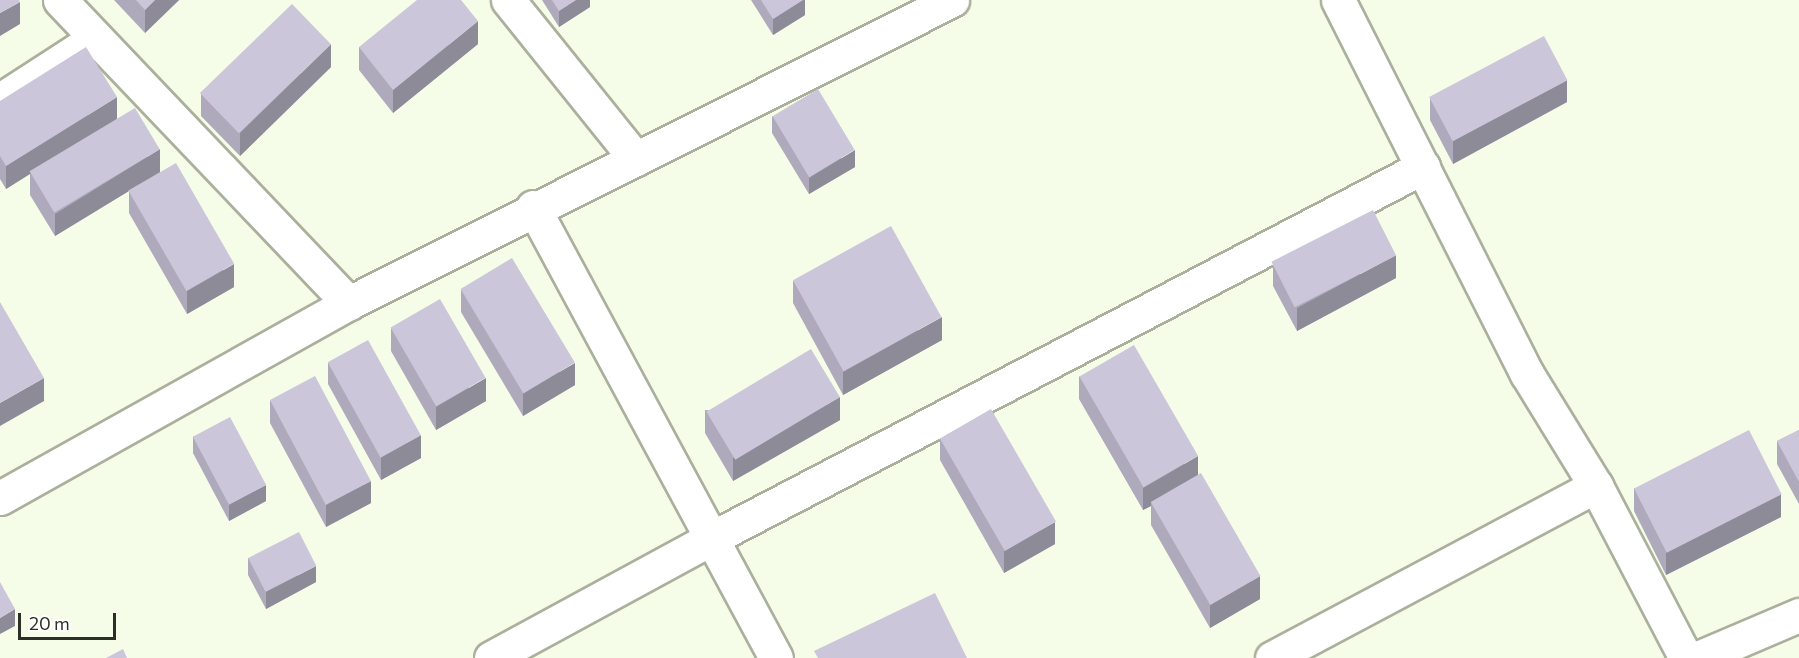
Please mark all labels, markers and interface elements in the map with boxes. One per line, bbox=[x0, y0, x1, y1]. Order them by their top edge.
scale bar bbox=[21, 601, 118, 639]
text: 20 m bbox=[29, 612, 70, 634]

